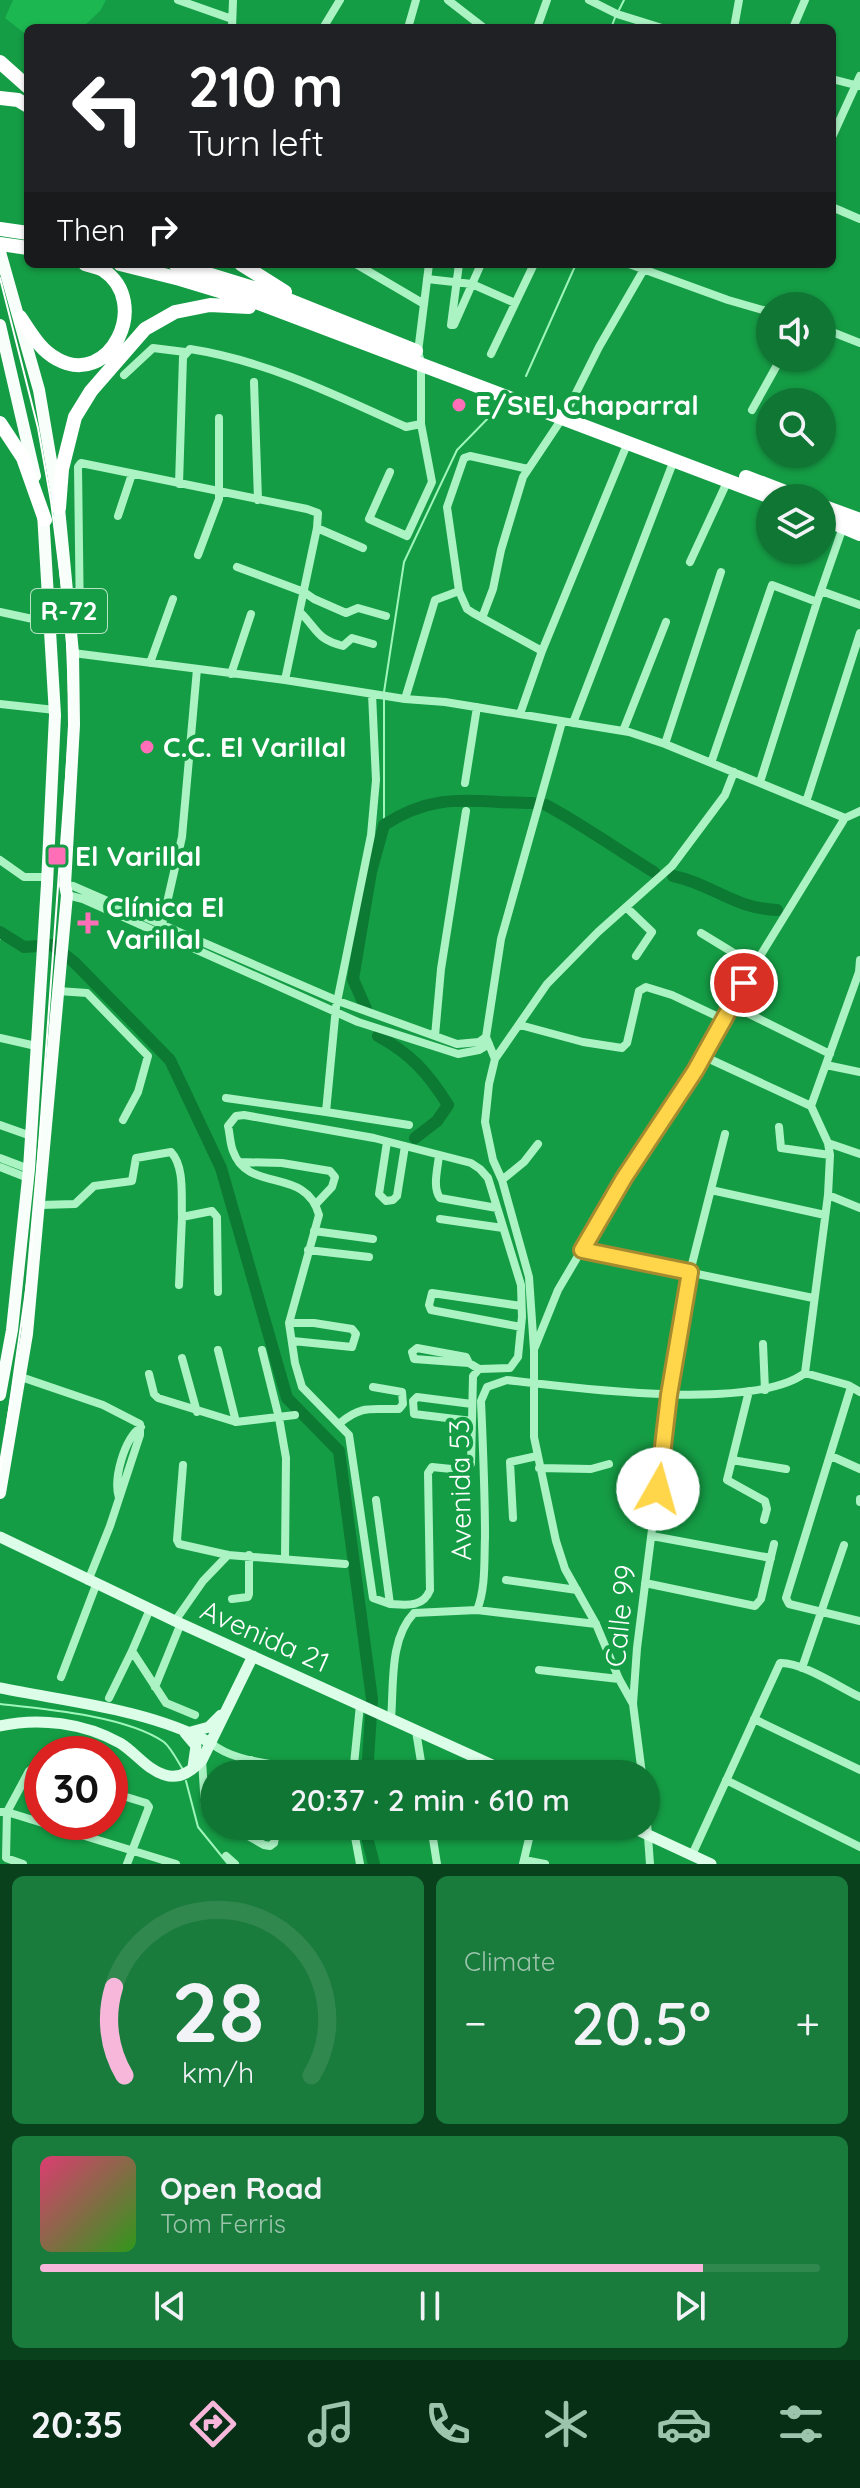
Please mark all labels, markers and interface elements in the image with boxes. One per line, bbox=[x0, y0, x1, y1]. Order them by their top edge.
text: 210 m bbox=[188, 51, 343, 121]
icon: left bbox=[56, 56, 160, 160]
text: Turn left bbox=[188, 120, 324, 165]
icon: right bbox=[141, 208, 185, 252]
text: Then bbox=[56, 211, 125, 249]
map controls bbox=[756, 292, 836, 564]
button: sound bbox=[756, 292, 836, 372]
place label: E/S El Chaparral bbox=[475, 387, 699, 422]
button: search bbox=[756, 388, 836, 468]
marker: E/S El Chaparral bbox=[450, 396, 468, 414]
button: layers bbox=[756, 484, 836, 564]
road number: R-72 bbox=[31, 589, 107, 633]
place label: C.C. El Varillal bbox=[163, 729, 347, 764]
marker: C.C. El Varillal bbox=[138, 738, 156, 756]
place label: El Varillal bbox=[75, 838, 202, 873]
marker: El Varillal bbox=[46, 845, 68, 867]
place label: Clínica El Varillal bbox=[106, 889, 225, 956]
marker: Clínica El Varillal bbox=[77, 912, 99, 934]
pin bbox=[710, 949, 778, 1017]
icon: arrive bbox=[722, 961, 766, 1005]
street label: Avenida 53 bbox=[441, 1419, 478, 1561]
position arrow bbox=[616, 1447, 700, 1531]
street label: Calle 99 bbox=[597, 1563, 642, 1669]
street label: Avenida 21 bbox=[195, 1592, 335, 1679]
speed limit sign: 30 bbox=[24, 1736, 128, 1840]
text: 20:37 · 2 min · 610 m bbox=[290, 1781, 570, 1819]
text: Climate bbox=[464, 1945, 555, 1978]
text: 28 bbox=[172, 1959, 264, 2063]
text: 20.5° bbox=[571, 1985, 711, 2060]
text: − bbox=[464, 1995, 487, 2050]
text: + bbox=[795, 1995, 820, 2050]
text: km/h bbox=[182, 2054, 254, 2090]
text: Open Road bbox=[160, 2169, 322, 2207]
text: Tom Ferris bbox=[160, 2207, 286, 2240]
icon: previous bbox=[148, 2284, 192, 2328]
icon: pause bbox=[408, 2284, 452, 2328]
icon: next bbox=[668, 2284, 712, 2328]
icon: directions bbox=[185, 2396, 241, 2452]
icon: music bbox=[303, 2396, 359, 2452]
icon: phone bbox=[420, 2396, 476, 2452]
icon: climate bbox=[538, 2396, 594, 2452]
icon: car bbox=[656, 2396, 712, 2452]
icon: filters bbox=[773, 2396, 829, 2452]
text: 20:35 bbox=[31, 2402, 123, 2447]

